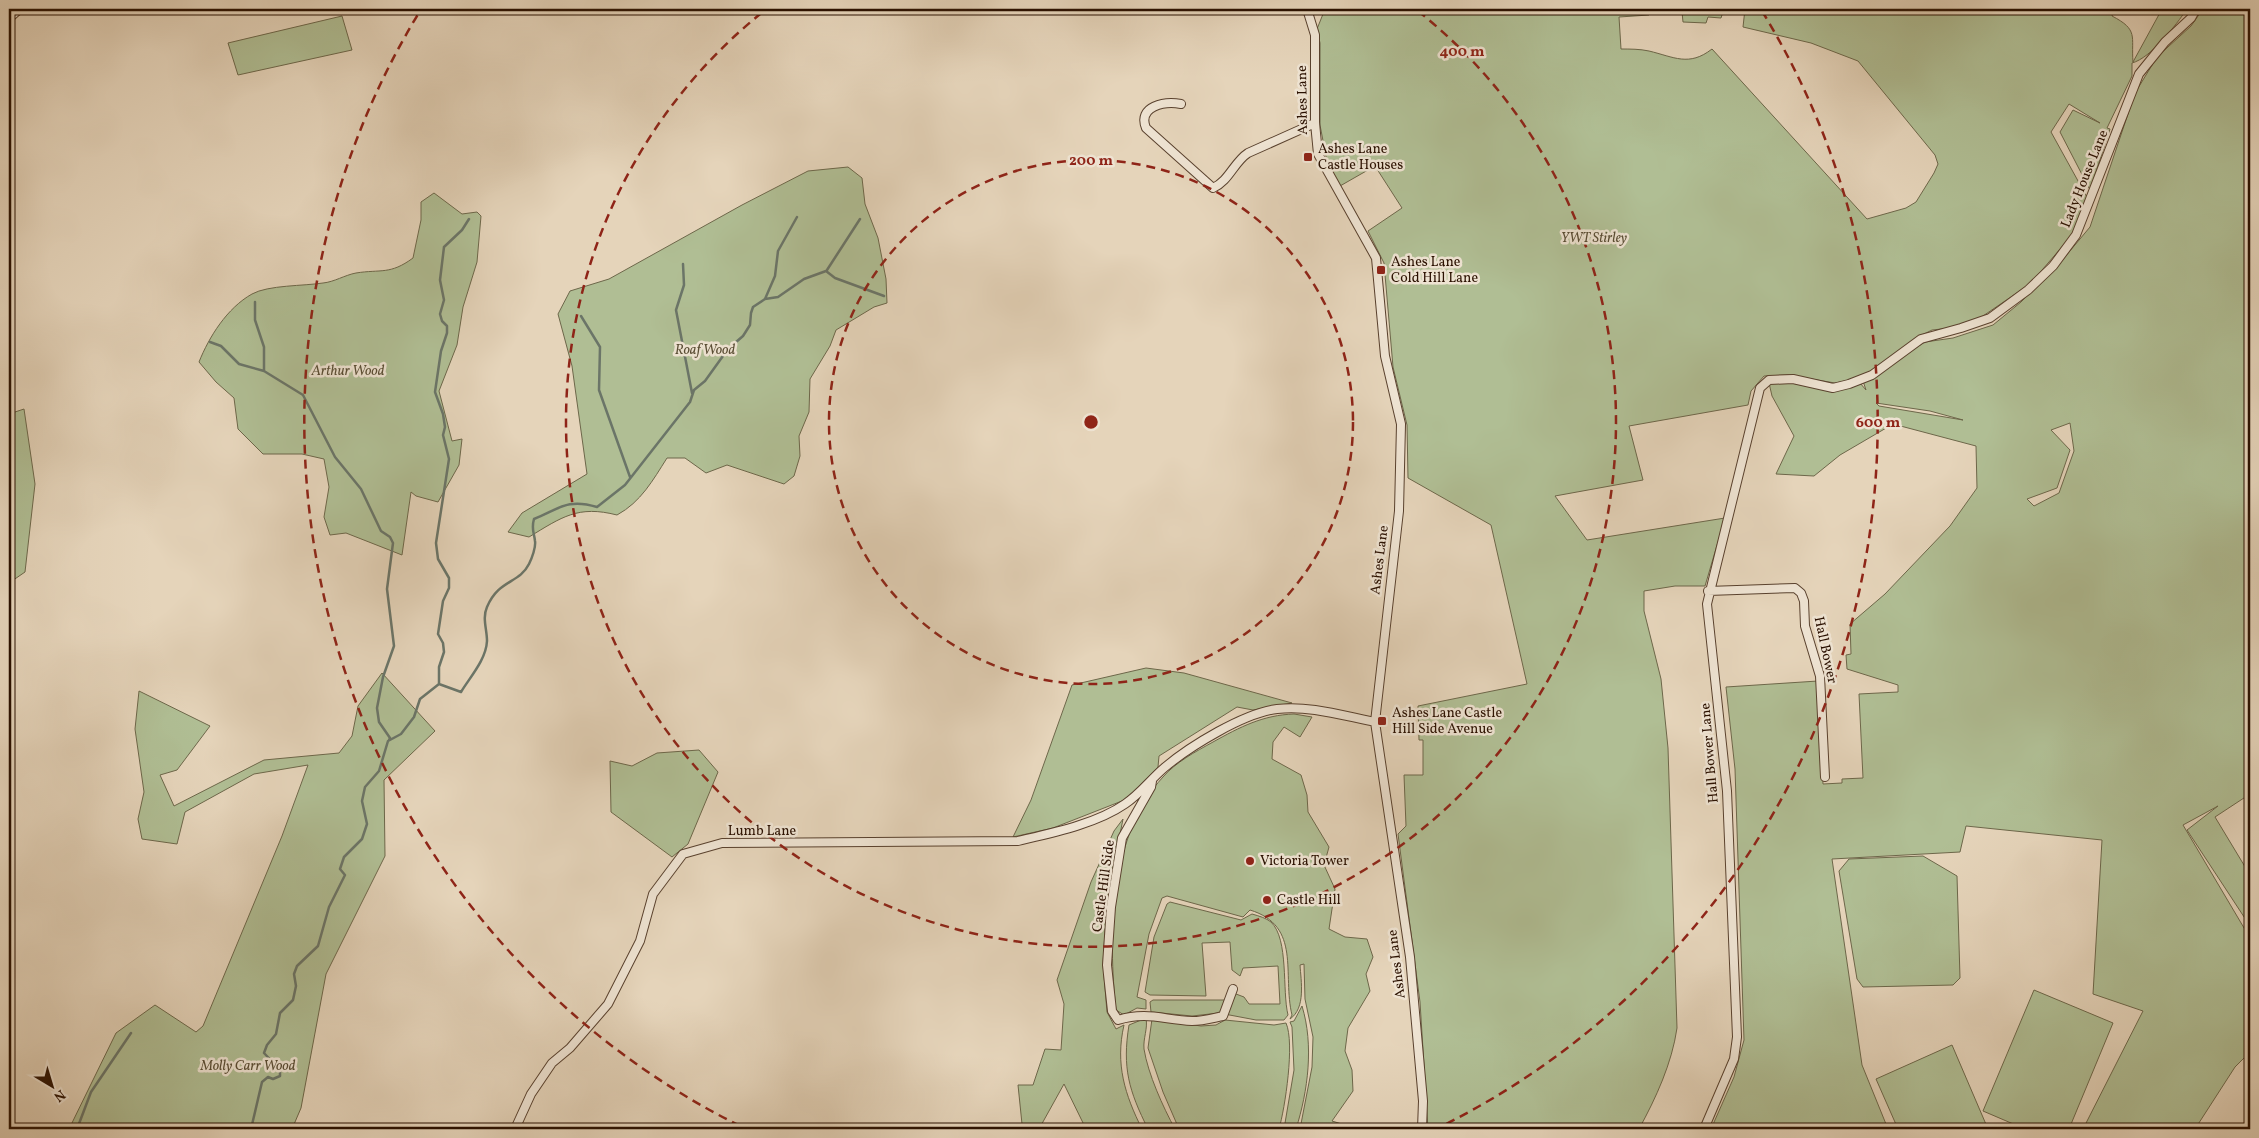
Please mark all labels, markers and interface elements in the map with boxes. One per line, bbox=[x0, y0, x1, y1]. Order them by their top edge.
text: 400 m bbox=[1440, 42, 1485, 63]
street label: Ashes Lane bbox=[1293, 65, 1313, 135]
street label: Lady House Lane bbox=[2057, 127, 2113, 231]
place label: Ashes Lane Castle Houses bbox=[1318, 140, 1403, 175]
text: 200 m bbox=[1069, 151, 1113, 172]
marker: Ashes Lane Castle Houses bbox=[1302, 151, 1314, 163]
park label: YWT Stirley bbox=[1561, 229, 1628, 248]
place label: Ashes Lane Cold Hill Lane bbox=[1391, 253, 1478, 288]
marker: Ashes Lane Cold Hill Lane bbox=[1375, 264, 1387, 276]
park label: Roaf Wood bbox=[675, 341, 735, 360]
park label: Arthur Wood bbox=[311, 362, 385, 381]
centre of rings bbox=[1082, 413, 1100, 431]
text: 600 m bbox=[1856, 413, 1901, 434]
street label: Ashes Lane bbox=[1366, 524, 1394, 596]
street label: Hall Bower bbox=[1809, 615, 1841, 685]
street label: Hall Bower Lane bbox=[1696, 702, 1724, 804]
place label: Ashes Lane Castle Hill Side Avenue bbox=[1392, 704, 1502, 739]
marker: Ashes Lane Castle Hill Side Avenue bbox=[1376, 715, 1388, 727]
street label: Lumb Lane bbox=[728, 822, 797, 841]
street label: Castle Hill Side bbox=[1088, 838, 1120, 933]
place label: Victoria Tower bbox=[1260, 852, 1349, 871]
marker: Victoria Tower bbox=[1244, 855, 1256, 867]
place label: Castle Hill bbox=[1277, 891, 1341, 910]
marker: Castle Hill bbox=[1261, 894, 1273, 906]
street label: Ashes Lane bbox=[1383, 928, 1411, 1000]
park label: Molly Carr Wood bbox=[200, 1057, 296, 1076]
north arrow bbox=[28, 1060, 78, 1110]
text: N bbox=[49, 1084, 69, 1106]

